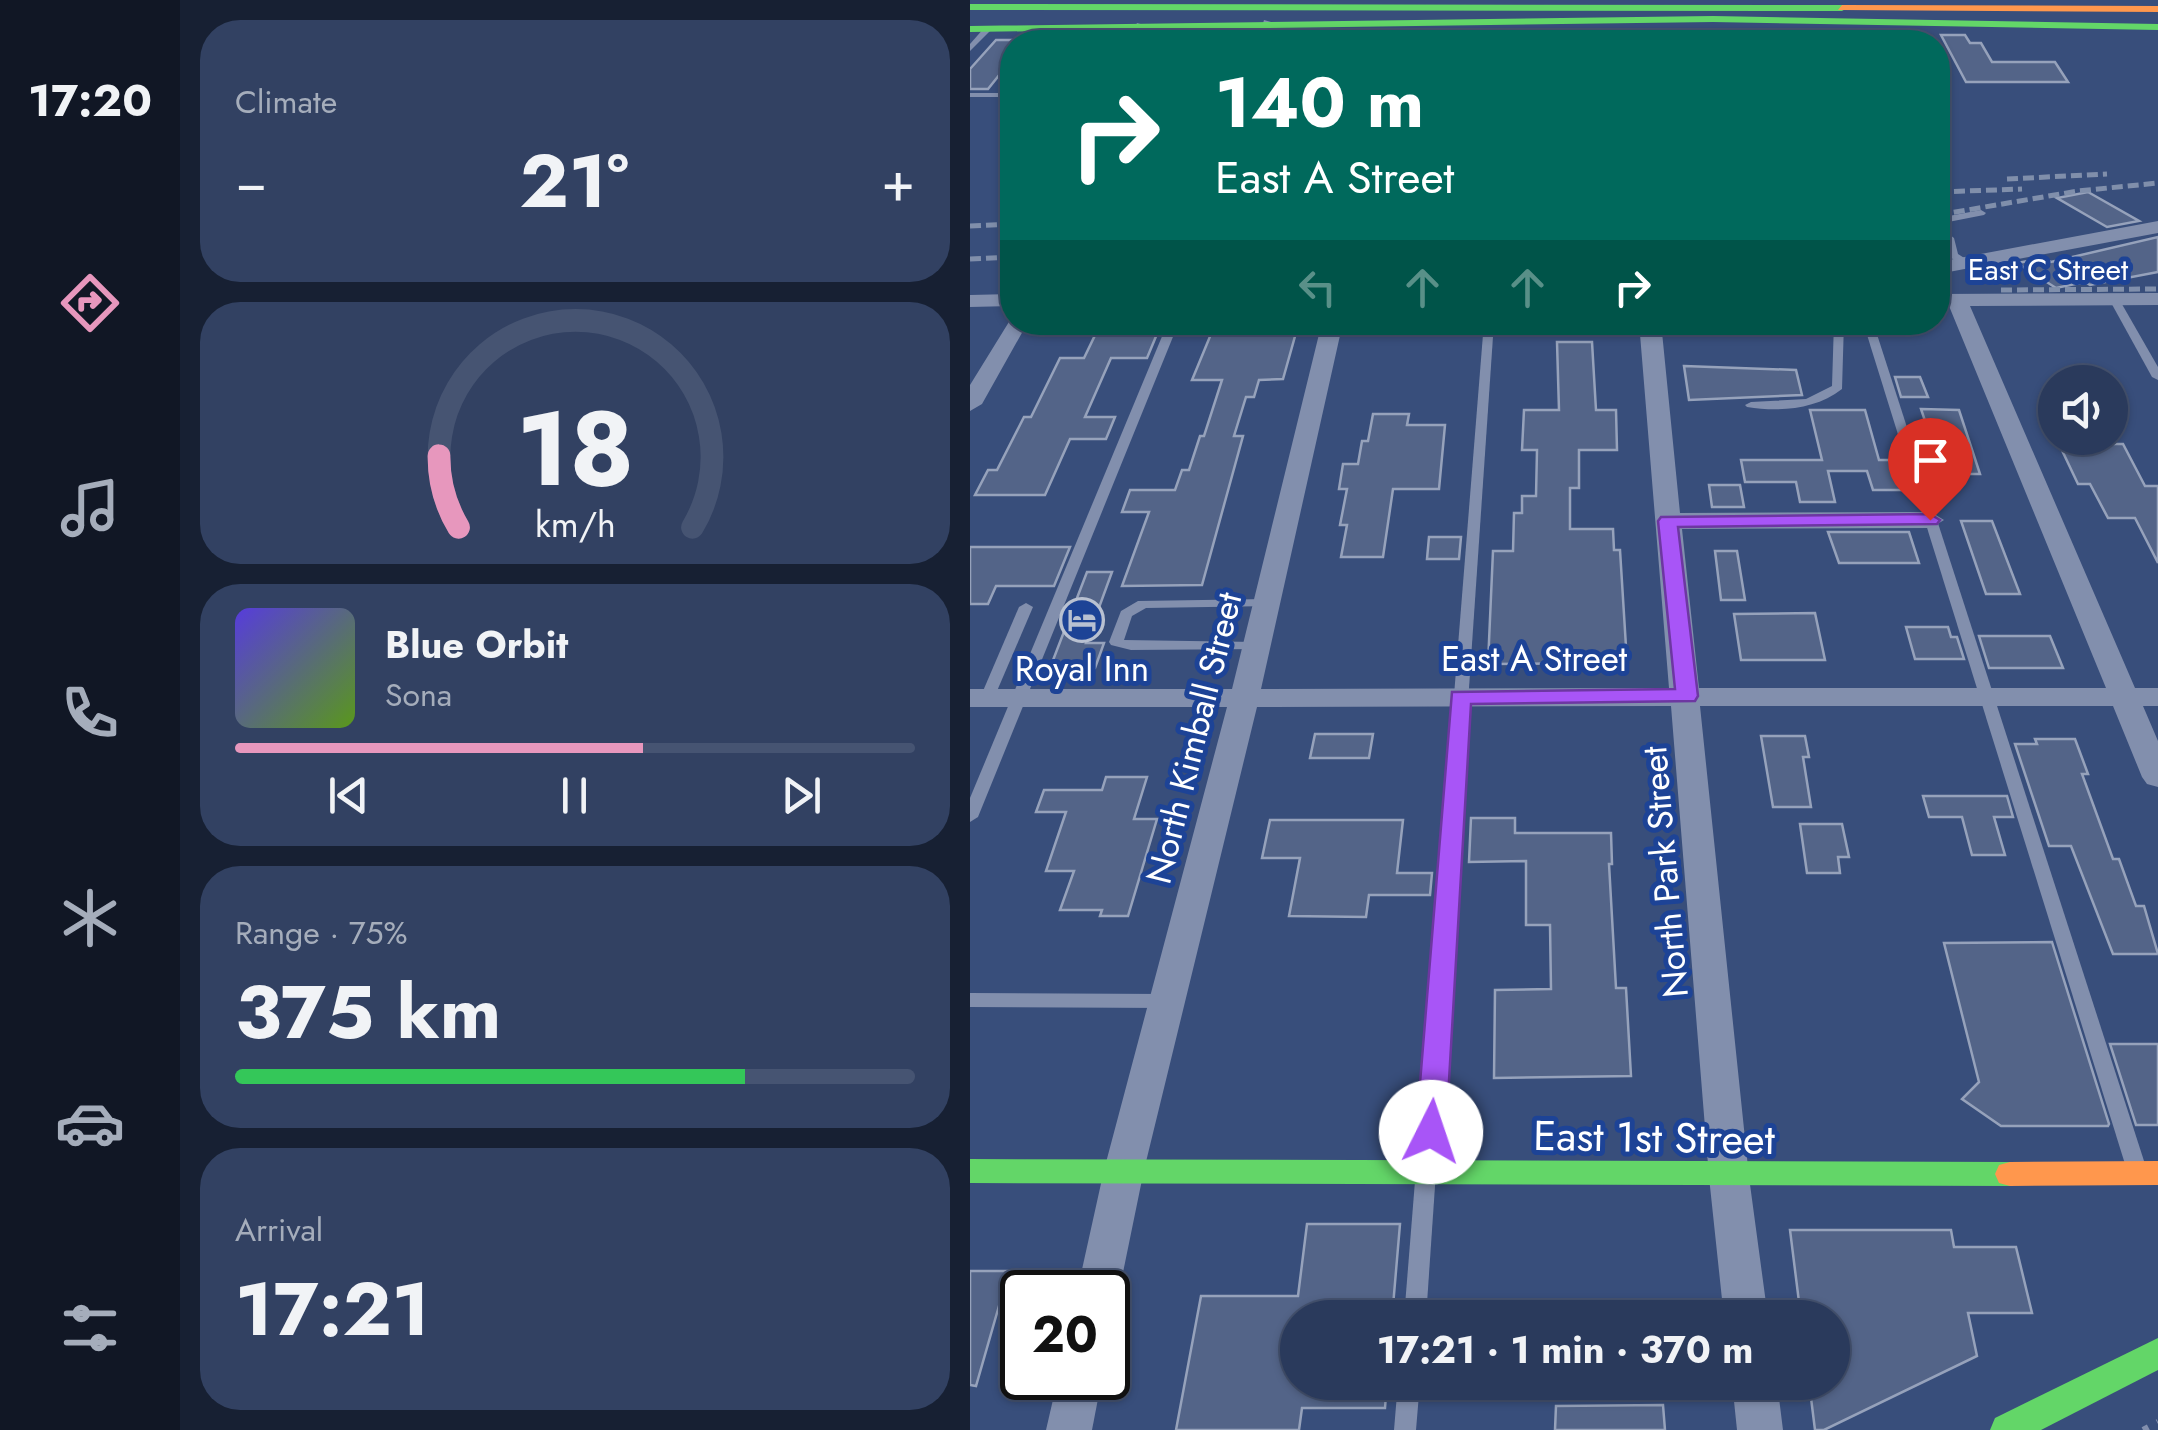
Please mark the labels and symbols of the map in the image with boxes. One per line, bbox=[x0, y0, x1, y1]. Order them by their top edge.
street label: East C Street bbox=[1968, 248, 2129, 291]
pin bbox=[1888, 418, 1973, 521]
street label: North Kimball Street bbox=[1134, 587, 1255, 889]
hotel icon: Royal Inn bbox=[1059, 597, 1105, 643]
street label: East A Street bbox=[1441, 634, 1628, 684]
place label: Royal Inn bbox=[1015, 644, 1149, 694]
street label: North Park Street bbox=[1629, 744, 1701, 1000]
position arrow bbox=[1379, 1080, 1483, 1184]
street label: East 1st Street bbox=[1533, 1105, 1775, 1170]
speed limit sign: 20 bbox=[1000, 1270, 1130, 1400]

